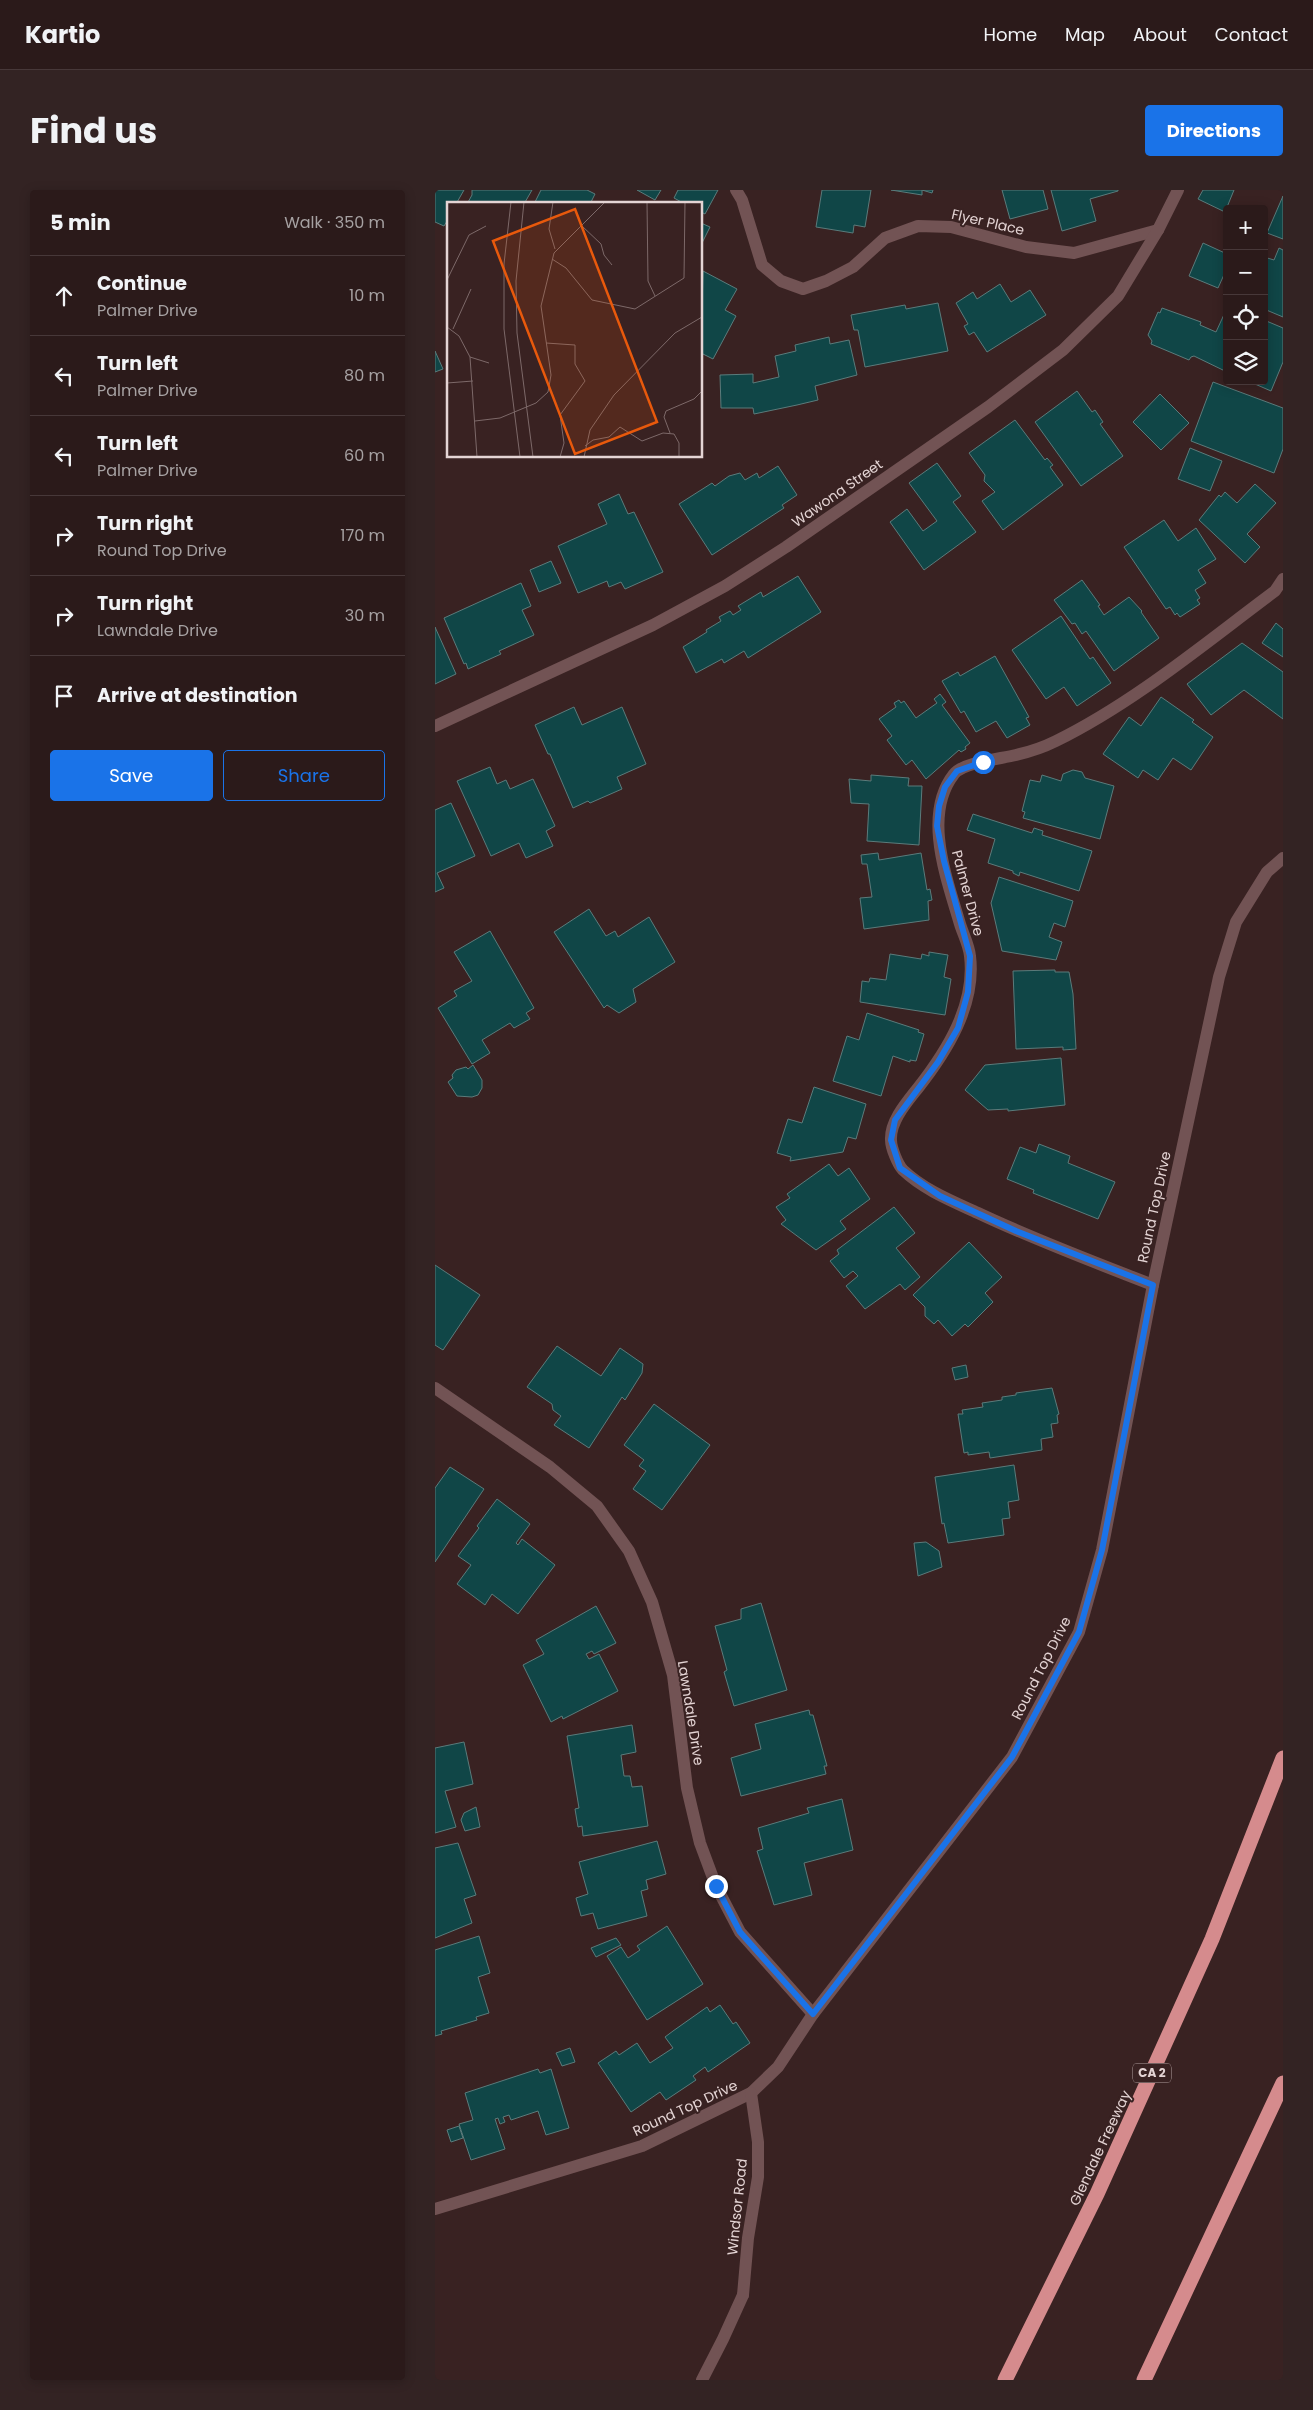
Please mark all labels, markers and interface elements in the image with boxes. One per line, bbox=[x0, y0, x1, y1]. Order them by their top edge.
text: Kartio bbox=[25, 18, 100, 51]
text: Home bbox=[983, 22, 1037, 47]
text: Map bbox=[1065, 22, 1105, 47]
text: About bbox=[1133, 22, 1187, 47]
text: Contact bbox=[1215, 22, 1288, 47]
button: Directions bbox=[1145, 105, 1283, 156]
text: Find us bbox=[30, 106, 157, 155]
inset map bbox=[447, 202, 703, 458]
street label: Flyer Place bbox=[950, 204, 1027, 240]
map controls bbox=[1223, 205, 1268, 385]
button: + bbox=[1223, 205, 1268, 250]
text: 5 min bbox=[50, 208, 111, 237]
text: Walk · 350 m bbox=[284, 211, 385, 234]
button: − bbox=[1223, 250, 1268, 295]
text: Continue bbox=[97, 270, 187, 297]
icon: ahead bbox=[50, 282, 78, 310]
text: 10 m bbox=[349, 284, 385, 307]
button: locate bbox=[1223, 295, 1268, 340]
text: Palmer Drive bbox=[97, 299, 198, 322]
button: layers bbox=[1223, 340, 1268, 385]
text: Turn left bbox=[97, 350, 178, 377]
icon: left bbox=[50, 362, 78, 390]
text: 80 m bbox=[344, 364, 385, 387]
text: Palmer Drive bbox=[97, 379, 198, 402]
text: Turn left bbox=[97, 430, 178, 457]
icon: left bbox=[50, 442, 78, 470]
text: 60 m bbox=[344, 444, 385, 467]
street label: Wawona Street bbox=[788, 454, 886, 532]
text: Palmer Drive bbox=[97, 459, 198, 482]
text: Turn right bbox=[97, 510, 193, 537]
icon: right bbox=[50, 522, 78, 550]
text: 170 m bbox=[340, 524, 385, 547]
text: Round Top Drive bbox=[97, 539, 227, 562]
text: Turn right bbox=[97, 590, 193, 617]
icon: right bbox=[50, 602, 78, 630]
text: 30 m bbox=[345, 604, 385, 627]
text: Lawndale Drive bbox=[97, 619, 218, 642]
icon: arrive bbox=[50, 682, 78, 710]
text: Arrive at destination bbox=[97, 682, 298, 709]
button: Save bbox=[50, 750, 213, 801]
button: Share bbox=[223, 750, 385, 801]
route start bbox=[972, 751, 995, 774]
street label: Palmer Drive bbox=[947, 848, 989, 938]
street label: Round Top Drive bbox=[1132, 1149, 1176, 1265]
street label: Round Top Drive bbox=[1006, 1613, 1076, 1723]
street label: Lawndale Drive bbox=[673, 1659, 709, 1767]
route end bbox=[705, 1875, 728, 1898]
road number: CA 2 bbox=[1133, 2064, 1171, 2082]
street label: Round Top Drive bbox=[629, 2075, 741, 2141]
street label: Glendale Freeway bbox=[1064, 2087, 1136, 2209]
street label: Windsor Road bbox=[722, 2158, 752, 2256]

